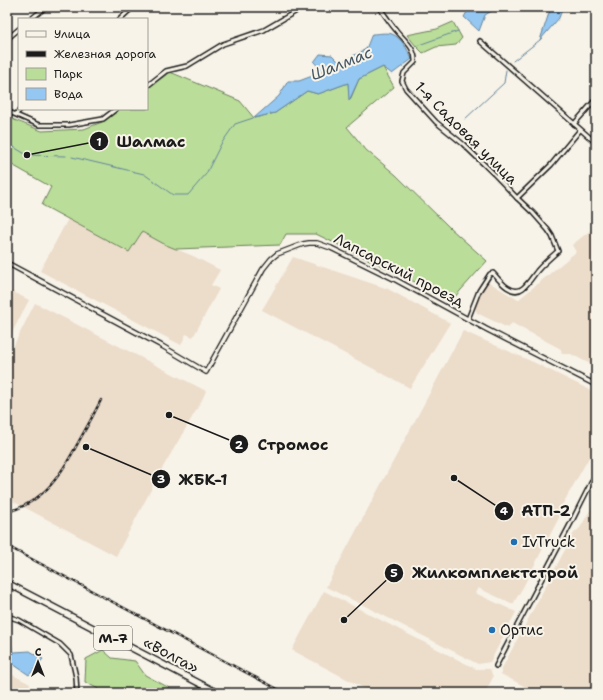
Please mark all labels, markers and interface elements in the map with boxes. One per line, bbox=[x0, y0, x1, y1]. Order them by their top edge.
legend bbox=[18, 18, 148, 110]
text: Улица bbox=[54, 26, 91, 42]
water label: Шалмас bbox=[307, 42, 375, 85]
text: Железная дорога bbox=[54, 46, 157, 62]
text: Парк bbox=[54, 66, 83, 82]
street label: 1-я Садовая улица bbox=[410, 77, 522, 189]
text: Вода bbox=[54, 86, 83, 102]
callout: Шалмас bbox=[89, 127, 194, 155]
text: Шалмас bbox=[117, 131, 185, 152]
text: 1 bbox=[96, 134, 102, 150]
street label: Лапсарский проезд bbox=[330, 228, 468, 312]
callout: Стромос bbox=[229, 430, 336, 458]
text: Стромос bbox=[258, 434, 328, 455]
text: 2 bbox=[235, 437, 244, 453]
callout: ЖБК-1 bbox=[151, 465, 236, 493]
text: ЖБК-1 bbox=[179, 469, 228, 490]
text: 3 bbox=[157, 471, 165, 487]
callout: АТП-2 bbox=[494, 497, 579, 525]
text: АТП-2 bbox=[521, 500, 571, 521]
text: 4 bbox=[500, 503, 509, 519]
place label: IvTruck bbox=[522, 532, 575, 552]
marker: IvTruck bbox=[509, 537, 519, 547]
callout: Жилкомплектстрой bbox=[384, 559, 586, 587]
text: Жилкомплектстрой bbox=[412, 562, 578, 583]
text: 5 bbox=[390, 565, 398, 581]
place label: Ортис bbox=[500, 620, 543, 640]
marker: Ортис bbox=[487, 625, 497, 635]
road number: М-7 bbox=[94, 626, 132, 650]
street label: «Волга» bbox=[140, 632, 202, 678]
north arrow bbox=[18, 642, 58, 682]
text: С bbox=[35, 645, 42, 660]

